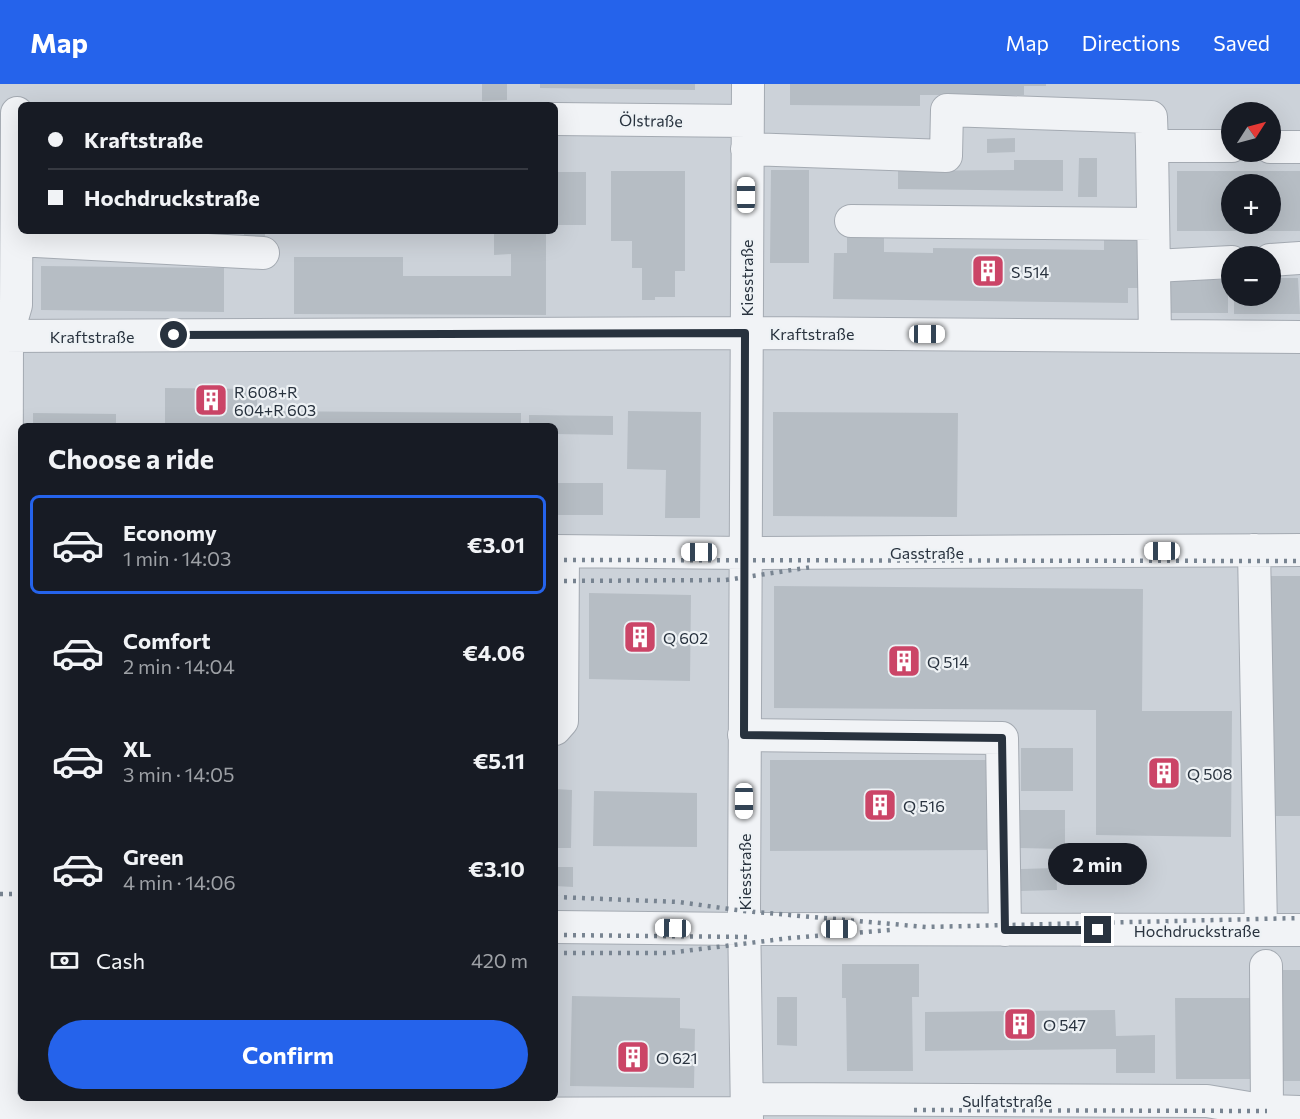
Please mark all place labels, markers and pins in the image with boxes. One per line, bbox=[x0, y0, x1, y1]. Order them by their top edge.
building icon: S 514 bbox=[970, 253, 1006, 289]
place label: S 514 bbox=[1011, 262, 1049, 281]
building icon: R 608+R 604+R 603 bbox=[193, 382, 229, 418]
place label: R 608+R 604+R 603 bbox=[234, 382, 316, 419]
building icon: Q 602 bbox=[622, 619, 658, 655]
place label: Q 602 bbox=[663, 628, 708, 647]
building icon: Q 514 bbox=[886, 643, 922, 679]
place label: Q 514 bbox=[927, 652, 969, 671]
building icon: Q 508 bbox=[1146, 755, 1182, 791]
place label: Q 508 bbox=[1187, 764, 1232, 783]
building icon: Q 516 bbox=[862, 787, 898, 823]
place label: Q 516 bbox=[903, 796, 945, 815]
building icon: O 547 bbox=[1002, 1006, 1038, 1042]
place label: O 547 bbox=[1043, 1015, 1086, 1034]
building icon: O 621 bbox=[615, 1039, 651, 1075]
place label: O 621 bbox=[656, 1048, 698, 1067]

